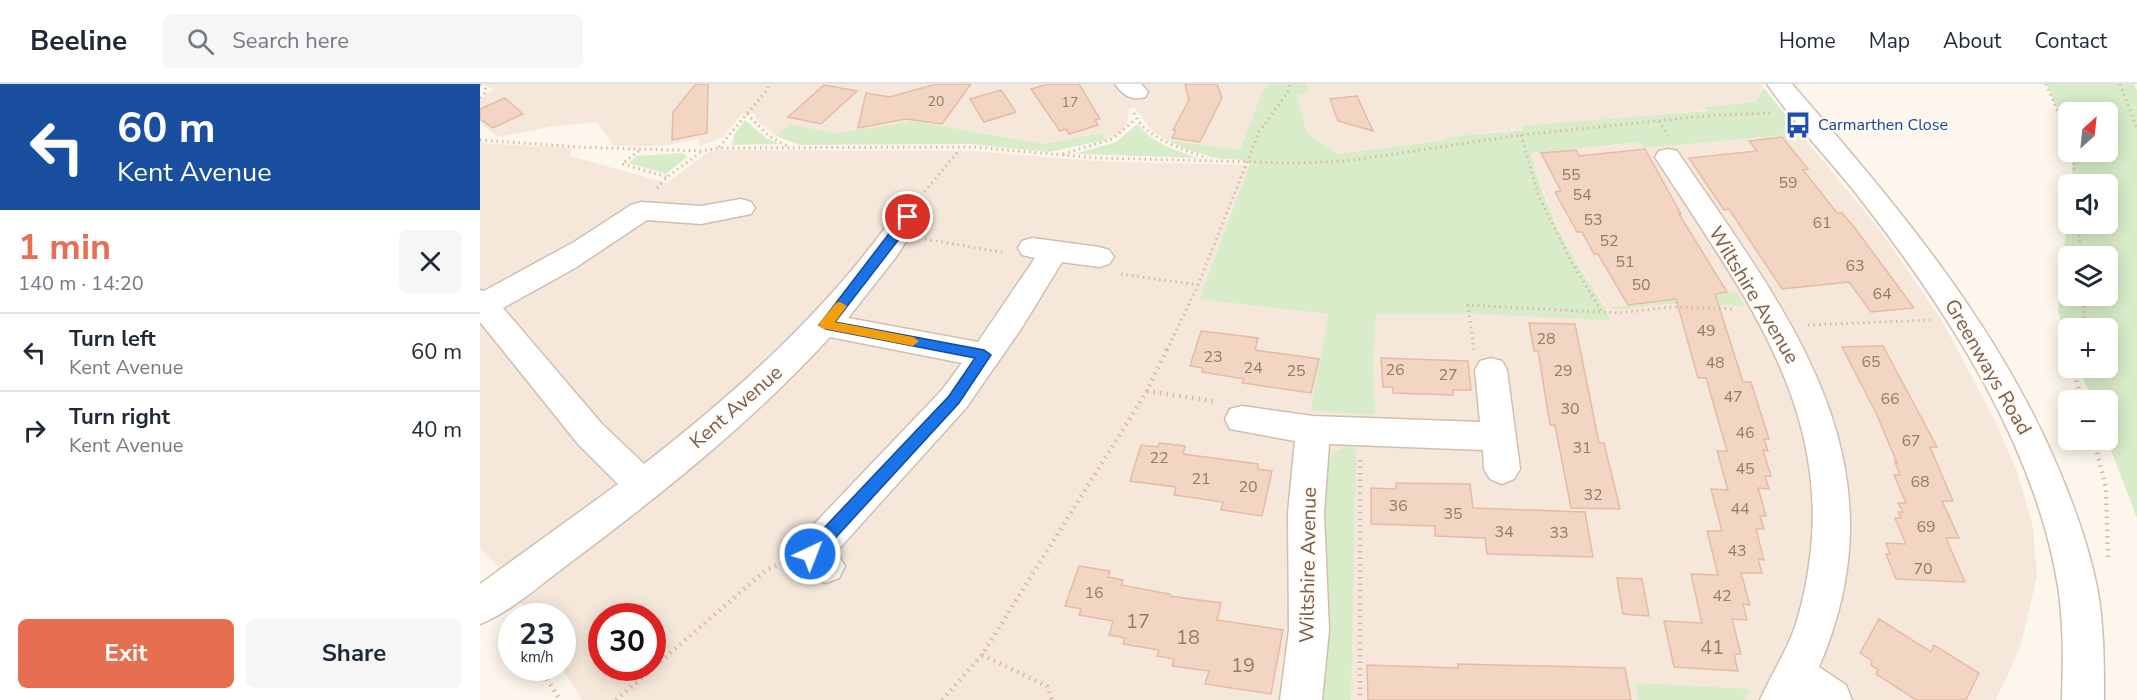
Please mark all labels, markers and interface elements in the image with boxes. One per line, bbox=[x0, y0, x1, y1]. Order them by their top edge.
search box bbox=[163, 14, 583, 68]
text: Beeline bbox=[30, 22, 127, 60]
icon: search bbox=[184, 25, 217, 58]
text: Search here bbox=[232, 26, 349, 56]
text: Home bbox=[1779, 27, 1836, 55]
text: Map bbox=[1869, 27, 1910, 55]
text: About bbox=[1943, 27, 2001, 55]
text: Contact bbox=[2034, 27, 2107, 55]
house number: 20 bbox=[928, 92, 944, 111]
house number: 17 bbox=[1062, 93, 1078, 112]
text: 60 m bbox=[117, 100, 216, 157]
north arrow bbox=[2058, 102, 2118, 162]
map controls bbox=[2058, 102, 2118, 450]
icon: left bbox=[18, 108, 96, 186]
bus stop icon: Carmarthen Close bbox=[1783, 110, 1813, 140]
place label: Carmarthen Close bbox=[1818, 114, 1948, 136]
text: Kent Avenue bbox=[117, 154, 272, 191]
house number: 55 bbox=[1561, 164, 1581, 186]
house number: 59 bbox=[1778, 172, 1798, 194]
button: sound bbox=[2058, 174, 2118, 234]
house number: 54 bbox=[1572, 184, 1592, 206]
pin bbox=[882, 191, 933, 242]
icon: arrive bbox=[891, 200, 924, 233]
house number: 53 bbox=[1583, 209, 1603, 231]
house number: 61 bbox=[1812, 212, 1832, 234]
street label: Wiltshire Avenue bbox=[1702, 221, 1806, 369]
text: 1 min bbox=[18, 223, 111, 272]
button: close bbox=[399, 230, 462, 293]
house number: 52 bbox=[1599, 230, 1619, 252]
button: layers bbox=[2058, 246, 2118, 306]
house number: 51 bbox=[1615, 251, 1635, 273]
house number: 63 bbox=[1845, 255, 1865, 277]
text: 140 m · 14:20 bbox=[18, 270, 144, 297]
house number: 50 bbox=[1631, 274, 1651, 296]
house number: 64 bbox=[1872, 283, 1892, 305]
street label: Greenways Road bbox=[1938, 294, 2038, 440]
button: + bbox=[2058, 318, 2118, 378]
house number: 49 bbox=[1696, 320, 1716, 342]
text: Turn left bbox=[69, 324, 156, 354]
house number: 28 bbox=[1536, 328, 1556, 350]
icon: left bbox=[18, 336, 51, 369]
text: 60 m bbox=[411, 337, 462, 367]
house number: 23 bbox=[1203, 346, 1223, 368]
house number: 65 bbox=[1861, 351, 1881, 373]
house number: 48 bbox=[1705, 352, 1725, 374]
text: Kent Avenue bbox=[69, 354, 183, 381]
house number: 24 bbox=[1243, 357, 1263, 379]
street label: Kent Avenue bbox=[684, 359, 788, 455]
house number: 26 bbox=[1385, 359, 1405, 381]
house number: 25 bbox=[1286, 360, 1306, 382]
house number: 29 bbox=[1553, 360, 1573, 382]
house number: 27 bbox=[1438, 364, 1458, 386]
house number: 47 bbox=[1723, 386, 1743, 408]
house number: 66 bbox=[1880, 388, 1900, 410]
button: − bbox=[2058, 390, 2118, 450]
house number: 30 bbox=[1560, 398, 1580, 420]
text: Turn right bbox=[69, 402, 170, 432]
icon: right bbox=[18, 414, 51, 447]
text: 40 m bbox=[411, 415, 462, 445]
house number: 46 bbox=[1735, 422, 1755, 444]
house number: 67 bbox=[1901, 430, 1921, 452]
text: Kent Avenue bbox=[69, 432, 183, 459]
house number: 31 bbox=[1572, 437, 1592, 459]
house number: 22 bbox=[1149, 447, 1169, 469]
house number: 45 bbox=[1735, 458, 1755, 480]
house number: 21 bbox=[1191, 468, 1211, 490]
house number: 68 bbox=[1910, 471, 1930, 493]
house number: 20 bbox=[1238, 476, 1258, 498]
house number: 32 bbox=[1583, 484, 1603, 506]
street label: Wiltshire Avenue bbox=[1293, 487, 1323, 643]
house number: 36 bbox=[1388, 495, 1408, 517]
house number: 44 bbox=[1730, 498, 1750, 520]
house number: 35 bbox=[1443, 503, 1463, 525]
house number: 69 bbox=[1916, 516, 1936, 538]
house number: 34 bbox=[1494, 521, 1514, 543]
position arrow bbox=[778, 522, 842, 586]
house number: 33 bbox=[1549, 522, 1569, 544]
house number: 43 bbox=[1727, 540, 1747, 562]
house number: 70 bbox=[1913, 558, 1933, 580]
house number: 16 bbox=[1084, 582, 1104, 604]
house number: 42 bbox=[1712, 585, 1732, 607]
speed limit sign: 30 bbox=[588, 603, 666, 681]
house number: 17 bbox=[1126, 608, 1150, 635]
text: 23 bbox=[519, 614, 555, 655]
button: Exit bbox=[18, 619, 234, 688]
button: Share bbox=[246, 619, 462, 688]
house number: 18 bbox=[1176, 624, 1200, 651]
house number: 41 bbox=[1700, 634, 1724, 661]
text: km/h bbox=[520, 647, 554, 667]
house number: 19 bbox=[1231, 652, 1255, 679]

